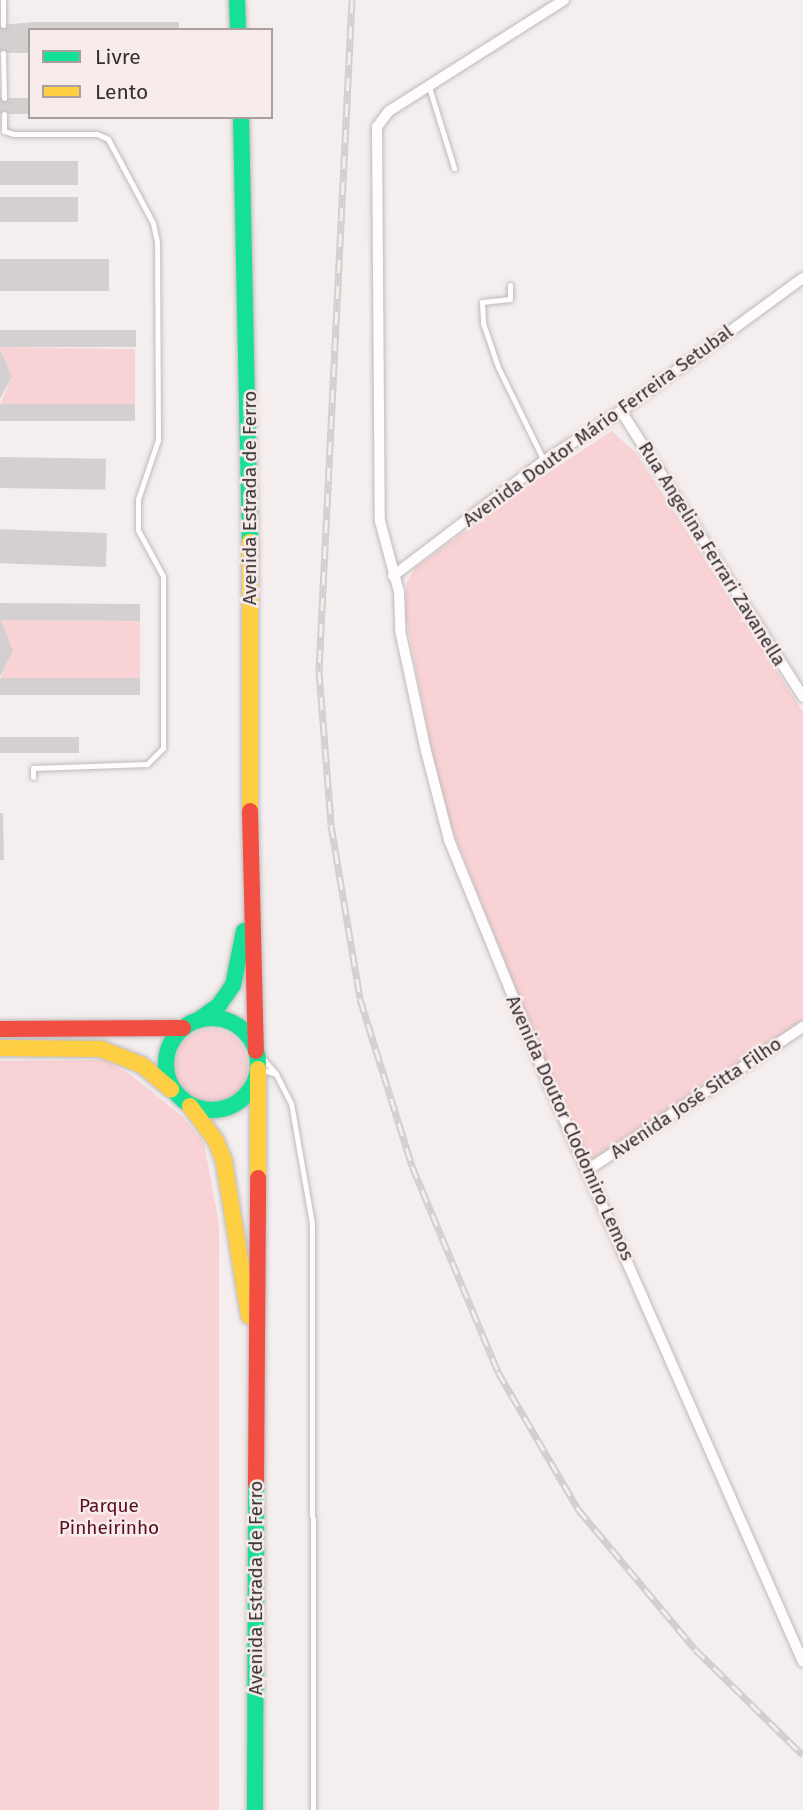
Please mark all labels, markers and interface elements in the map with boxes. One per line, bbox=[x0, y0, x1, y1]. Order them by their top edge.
legend bbox=[28, 28, 273, 119]
text: Livre bbox=[95, 44, 141, 70]
text: Lento bbox=[95, 79, 148, 105]
street label: Avenida Doutor Mário Ferreira Setubal bbox=[458, 320, 738, 532]
street label: Avenida Estrada de Ferro bbox=[239, 391, 261, 605]
street label: Rua Angelina Ferrari Zavanella bbox=[633, 438, 791, 670]
street label: Avenida Doutor Clodomiro Lemos bbox=[501, 992, 639, 1264]
street label: Avenida José Sitta Filho bbox=[606, 1032, 786, 1164]
street label: Avenida Estrada de Ferro bbox=[245, 1481, 267, 1695]
park label: Parque Pinheirinho bbox=[59, 1495, 159, 1539]

